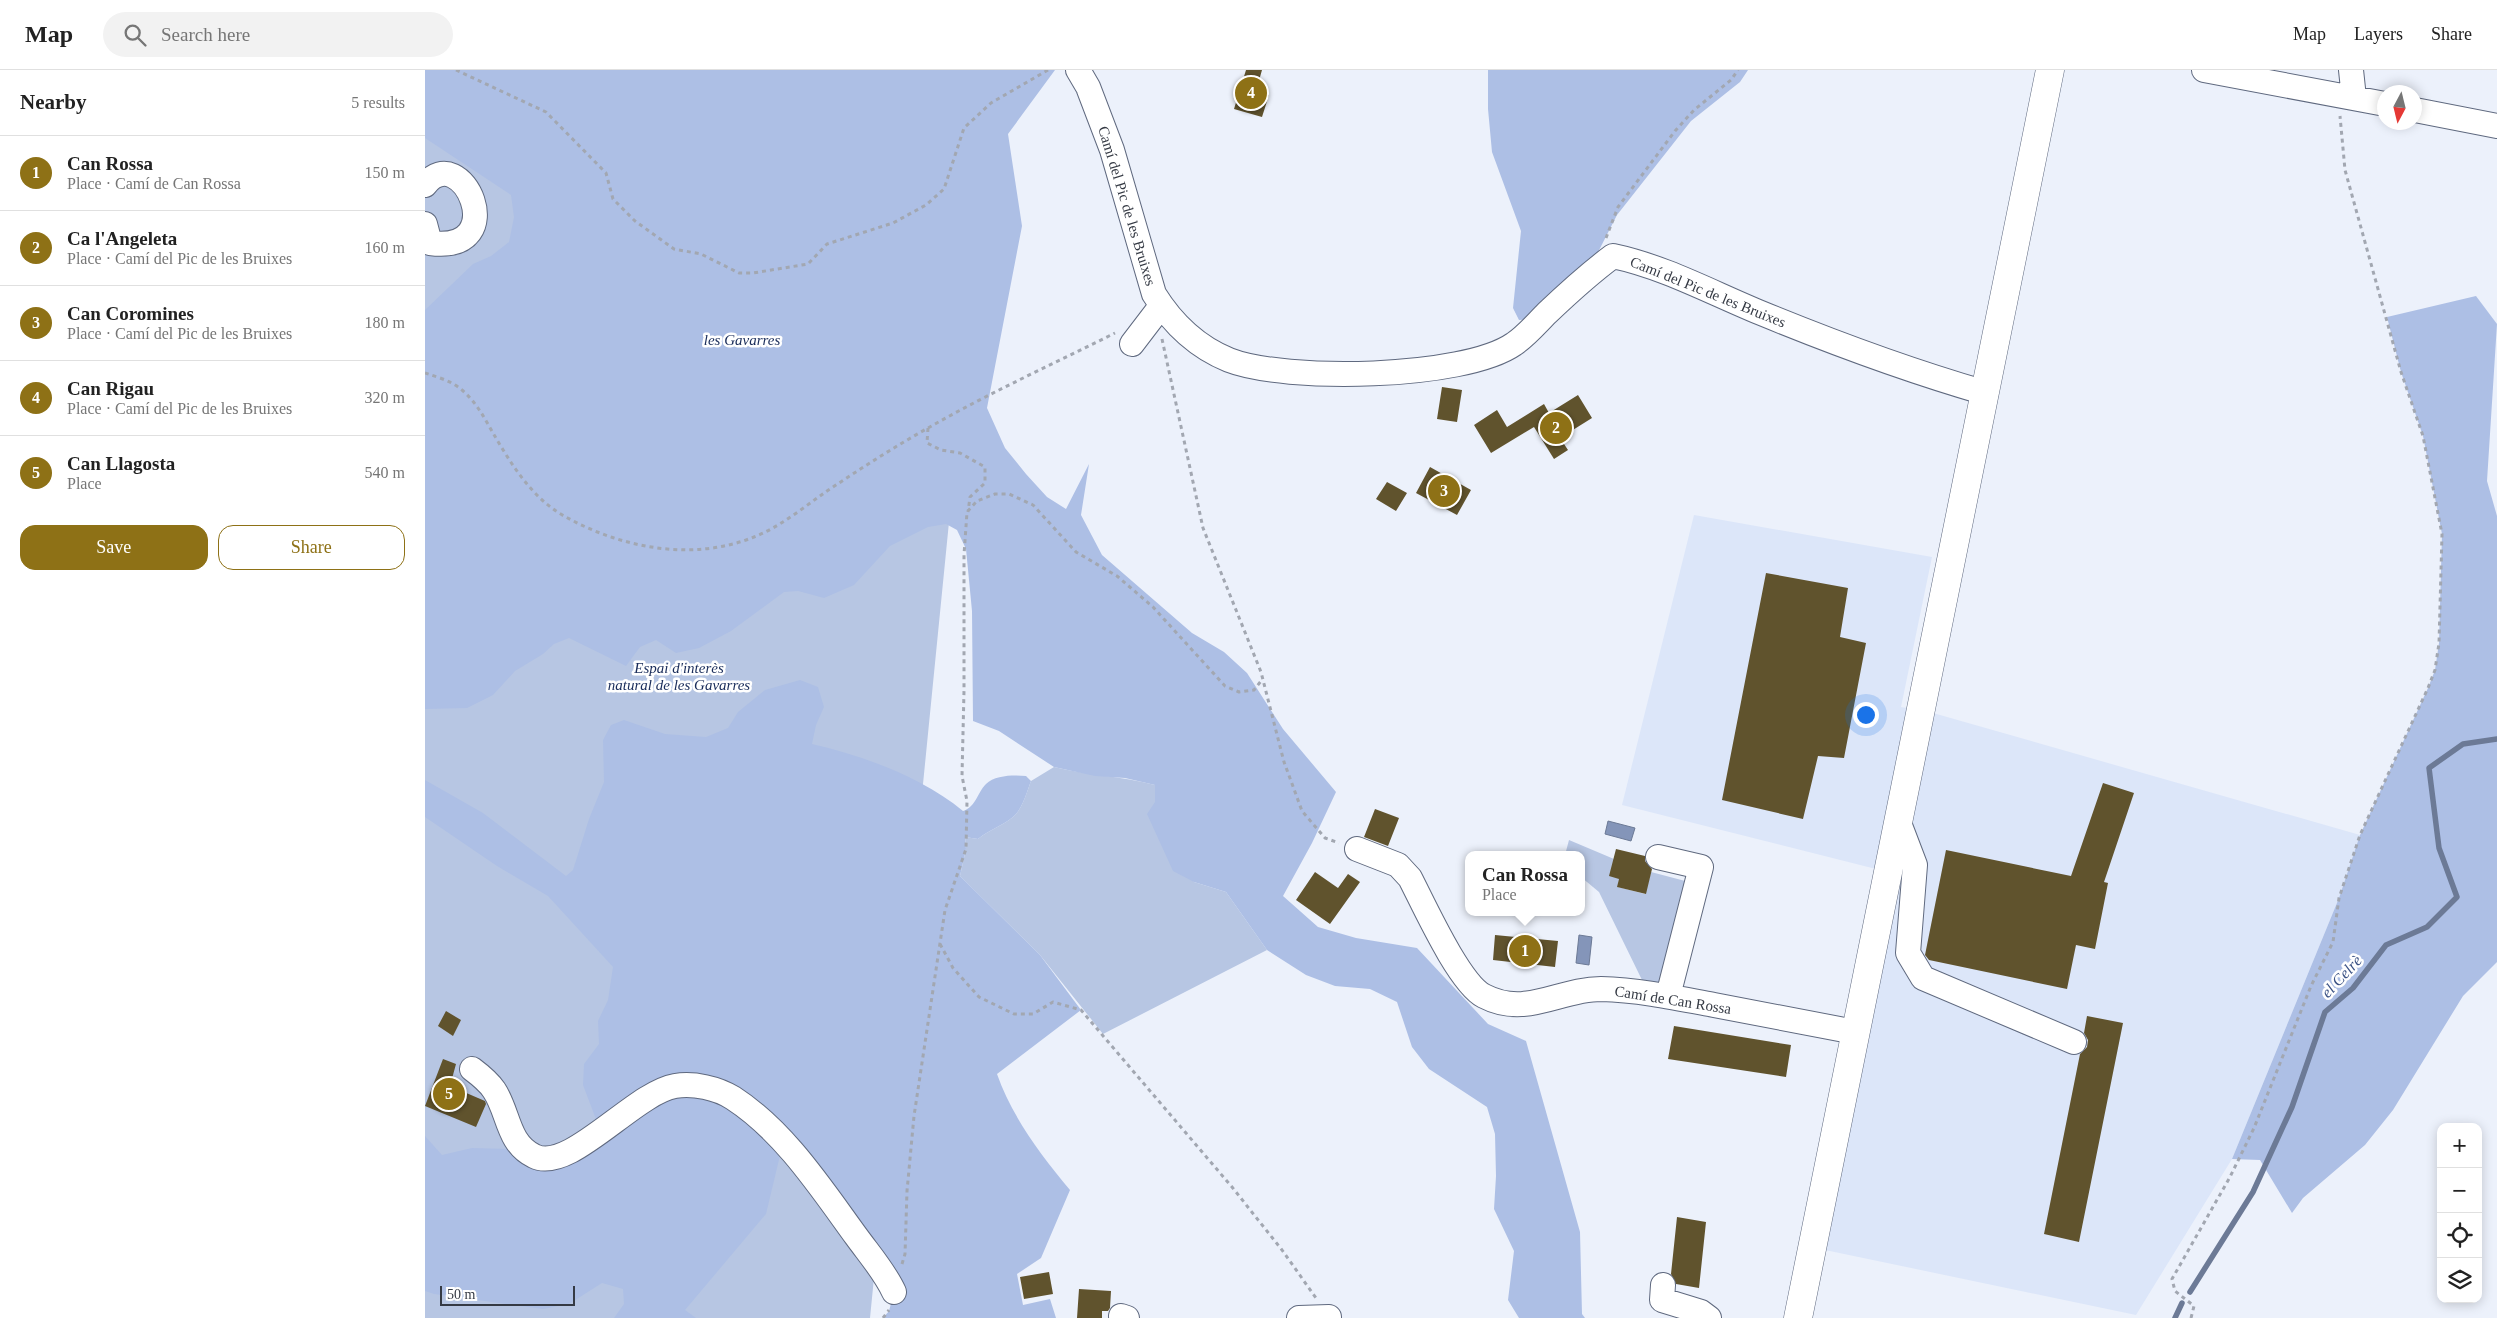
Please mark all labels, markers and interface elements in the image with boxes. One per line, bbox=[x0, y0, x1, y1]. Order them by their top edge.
search box bbox=[103, 12, 453, 57]
text: Map bbox=[25, 21, 73, 47]
icon: search bbox=[121, 21, 149, 49]
text: Search here bbox=[161, 24, 250, 45]
text: Map bbox=[2293, 24, 2326, 44]
text: Layers bbox=[2354, 24, 2403, 44]
text: Share bbox=[2431, 24, 2472, 44]
pin: 4 bbox=[1235, 74, 1267, 112]
north arrow bbox=[2377, 85, 2422, 130]
text: Nearby bbox=[20, 90, 87, 114]
text: 5 results bbox=[351, 94, 405, 111]
street label: Camí del Pic de les Bruixes bbox=[1095, 124, 1159, 288]
text: Can Rossa bbox=[67, 153, 153, 174]
text: 1 bbox=[32, 164, 40, 181]
text: 150 m bbox=[365, 164, 405, 181]
text: Place · Camí de Can Rossa bbox=[67, 175, 241, 192]
text: Ca l'Angeleta bbox=[67, 228, 177, 249]
text: 2 bbox=[32, 239, 40, 256]
text: 160 m bbox=[365, 239, 405, 256]
text: Place · Camí del Pic de les Bruixes bbox=[67, 250, 292, 267]
street label: Camí del Pic de les Bruixes bbox=[1628, 253, 1788, 331]
text: Can Coromines bbox=[67, 303, 194, 324]
text: 3 bbox=[32, 314, 40, 331]
text: 180 m bbox=[365, 314, 405, 331]
text: Place · Camí del Pic de les Bruixes bbox=[67, 325, 292, 342]
park label: les Gavarres bbox=[704, 332, 780, 348]
text: Can Rigau bbox=[67, 378, 154, 399]
text: 4 bbox=[32, 389, 40, 406]
text: 320 m bbox=[365, 389, 405, 406]
text: Place · Camí del Pic de les Bruixes bbox=[67, 400, 292, 417]
pin: 2 bbox=[1540, 409, 1572, 447]
text: Can Llagosta bbox=[67, 453, 175, 474]
text: 5 bbox=[32, 464, 40, 481]
text: 540 m bbox=[365, 464, 405, 481]
pin: 3 bbox=[1428, 472, 1460, 510]
text: Place bbox=[67, 475, 102, 492]
button: Save bbox=[20, 525, 208, 570]
button: Share bbox=[218, 525, 405, 570]
park label: Espai d'interès natural de les Gavarres bbox=[608, 660, 750, 693]
your location bbox=[1853, 702, 1879, 728]
popup bbox=[1465, 851, 1585, 916]
text: Can Rossa bbox=[1482, 864, 1568, 885]
text: Place bbox=[1482, 886, 1517, 903]
pin: 1 bbox=[1509, 932, 1541, 970]
water label: el Celrè bbox=[2318, 952, 2365, 1001]
street label: Camí de Can Rossa bbox=[1614, 983, 1733, 1017]
pin: 5 bbox=[433, 1075, 465, 1113]
map controls bbox=[2437, 1123, 2482, 1303]
button: + bbox=[2437, 1123, 2482, 1168]
button: − bbox=[2437, 1168, 2482, 1213]
button: locate bbox=[2437, 1213, 2482, 1258]
button: layers bbox=[2437, 1258, 2482, 1303]
scale bar bbox=[440, 1283, 575, 1306]
text: 50 m bbox=[447, 1287, 475, 1302]

